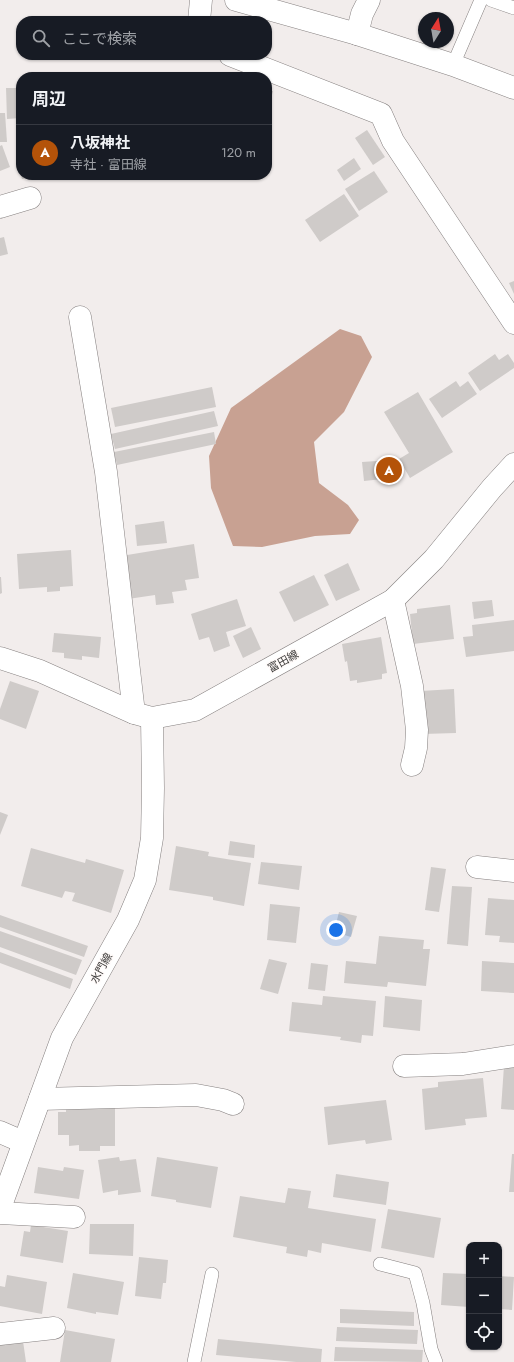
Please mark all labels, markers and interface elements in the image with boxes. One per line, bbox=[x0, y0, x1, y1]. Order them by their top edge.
north arrow bbox=[418, 12, 454, 48]
search box bbox=[16, 16, 272, 60]
icon: search bbox=[30, 27, 52, 49]
text: ここで検索 bbox=[62, 28, 137, 50]
text: 周辺 bbox=[32, 87, 66, 111]
text: 八坂神社 bbox=[70, 132, 130, 154]
text: A bbox=[40, 143, 50, 162]
text: 120 m bbox=[221, 143, 256, 162]
text: 寺社 · 富田線 bbox=[70, 155, 147, 174]
pin: A bbox=[376, 455, 402, 485]
street label: 富田線 bbox=[265, 646, 301, 676]
your location bbox=[326, 920, 346, 940]
street label: 水門線 bbox=[86, 950, 116, 986]
map controls bbox=[466, 1242, 502, 1350]
button: + bbox=[466, 1242, 502, 1278]
button: − bbox=[466, 1278, 502, 1314]
button: locate bbox=[466, 1314, 502, 1350]

